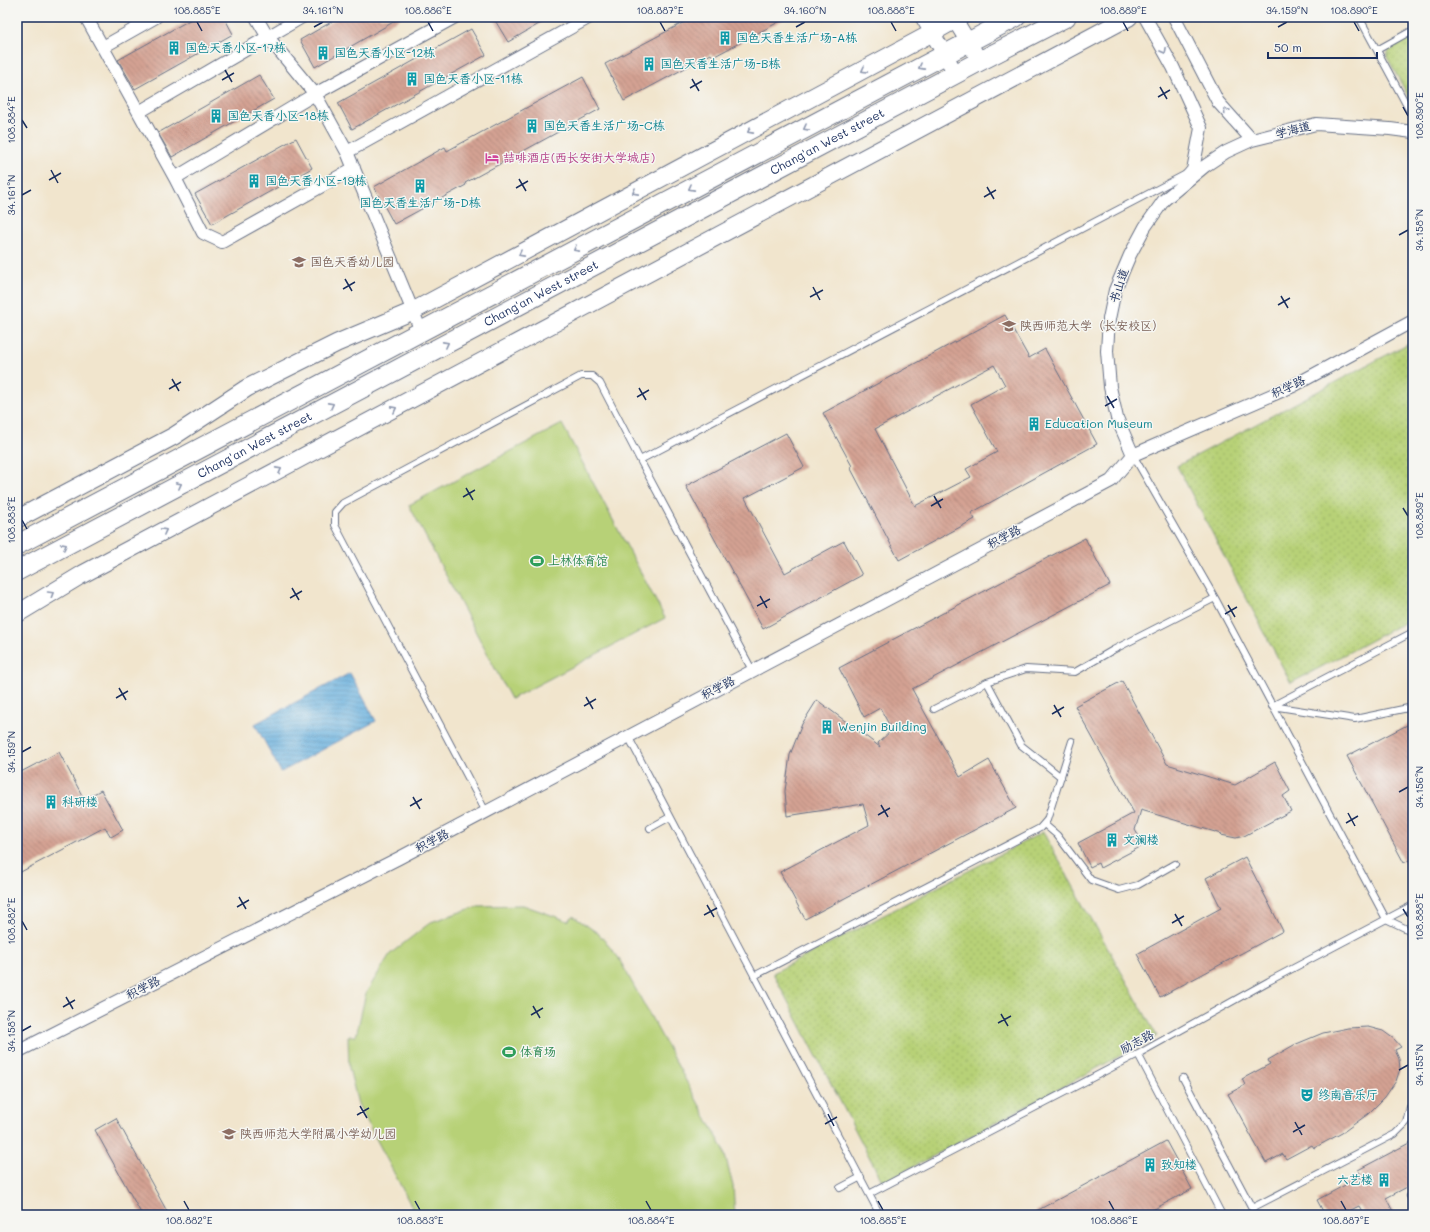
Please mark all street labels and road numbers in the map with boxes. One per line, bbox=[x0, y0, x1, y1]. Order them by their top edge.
street label: Chang'an West street bbox=[767, 104, 887, 178]
street label: 学海道 bbox=[1273, 117, 1312, 141]
street label: Chang'an West street bbox=[481, 256, 601, 329]
street label: 书山道 bbox=[1105, 266, 1131, 305]
street label: 积学路 bbox=[1268, 371, 1307, 401]
street label: Chang'an West street bbox=[194, 407, 314, 481]
street label: 积学路 bbox=[984, 521, 1023, 552]
street label: 积学路 bbox=[698, 672, 737, 703]
street label: 积学路 bbox=[412, 825, 451, 856]
street label: 积学路 bbox=[123, 972, 162, 1002]
street label: 励志路 bbox=[1117, 1026, 1156, 1057]

